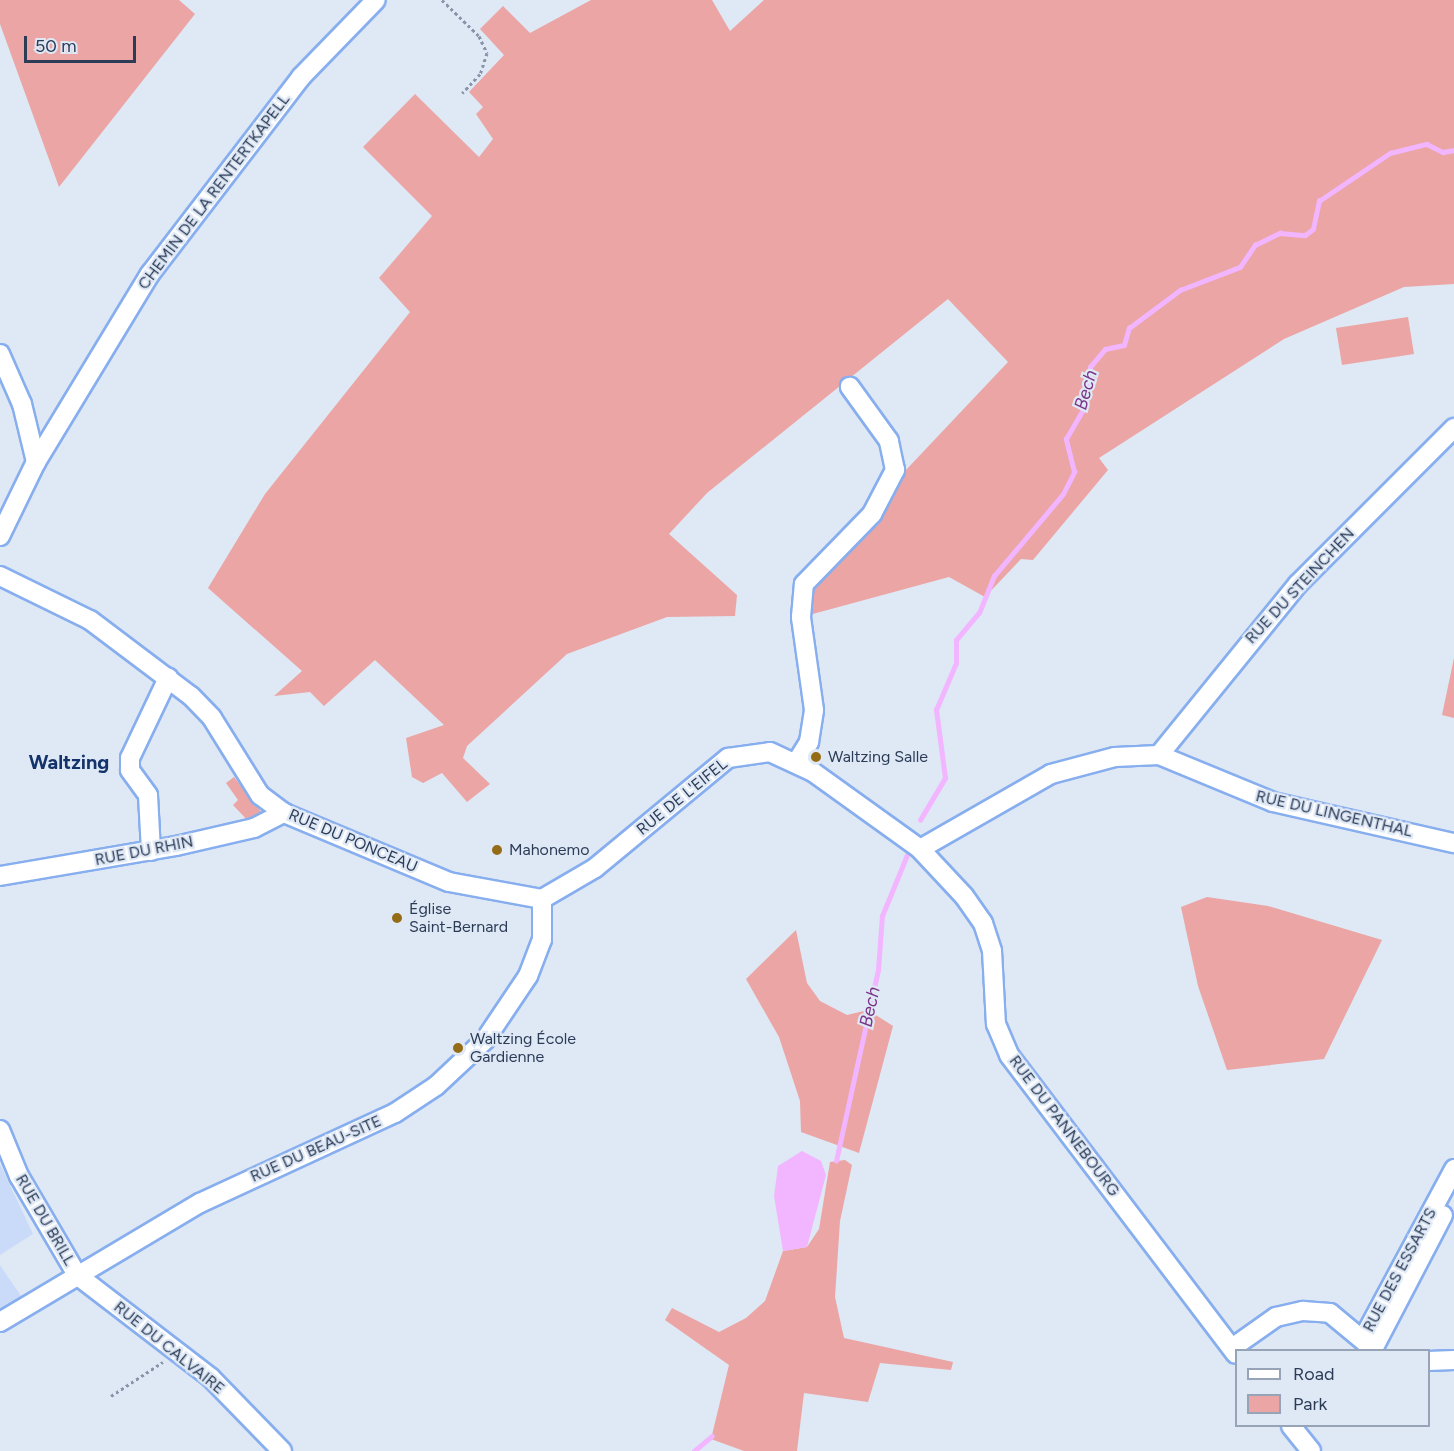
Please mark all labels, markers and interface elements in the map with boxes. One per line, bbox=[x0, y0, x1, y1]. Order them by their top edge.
scale bar bbox=[27, 24, 140, 62]
text: 50 m bbox=[35, 35, 77, 57]
street label: CHEMIN DE LA RENTERTKAPELL bbox=[134, 91, 294, 293]
water label: Bech bbox=[1070, 367, 1102, 413]
street label: RUE DU STEINCHEN bbox=[1241, 524, 1359, 648]
place label: Waltzing Salle bbox=[828, 747, 928, 767]
district label: Waltzing bbox=[29, 750, 109, 774]
marker: Waltzing Salle bbox=[809, 750, 823, 764]
street label: RUE DE L'EIFEL bbox=[633, 755, 731, 839]
street label: RUE DU LINGENTHAL bbox=[1254, 787, 1414, 841]
street label: RUE DU PONCEAU bbox=[286, 805, 420, 877]
street label: RUE DU RHIN bbox=[93, 832, 195, 870]
place label: Mahonemo bbox=[509, 840, 589, 860]
marker: Mahonemo bbox=[490, 843, 504, 857]
place label: Église Saint-Bernard bbox=[409, 899, 508, 937]
marker: Église Saint-Bernard bbox=[390, 911, 404, 925]
water label: Bech bbox=[855, 985, 885, 1029]
place label: Waltzing École Gardienne bbox=[470, 1029, 576, 1067]
marker: Waltzing École Gardienne bbox=[451, 1041, 465, 1055]
street label: RUE DU PANNEBOURG bbox=[1005, 1052, 1123, 1200]
street label: RUE DU BEAU-SITE bbox=[247, 1111, 385, 1187]
street label: RUE DU BRILL bbox=[11, 1171, 79, 1269]
street label: RUE DES ESSARTS bbox=[1359, 1205, 1441, 1335]
street label: RUE DU CALVAIRE bbox=[110, 1298, 228, 1398]
legend bbox=[1235, 1349, 1430, 1427]
text: Road bbox=[1293, 1363, 1334, 1385]
text: Park bbox=[1293, 1393, 1327, 1415]

